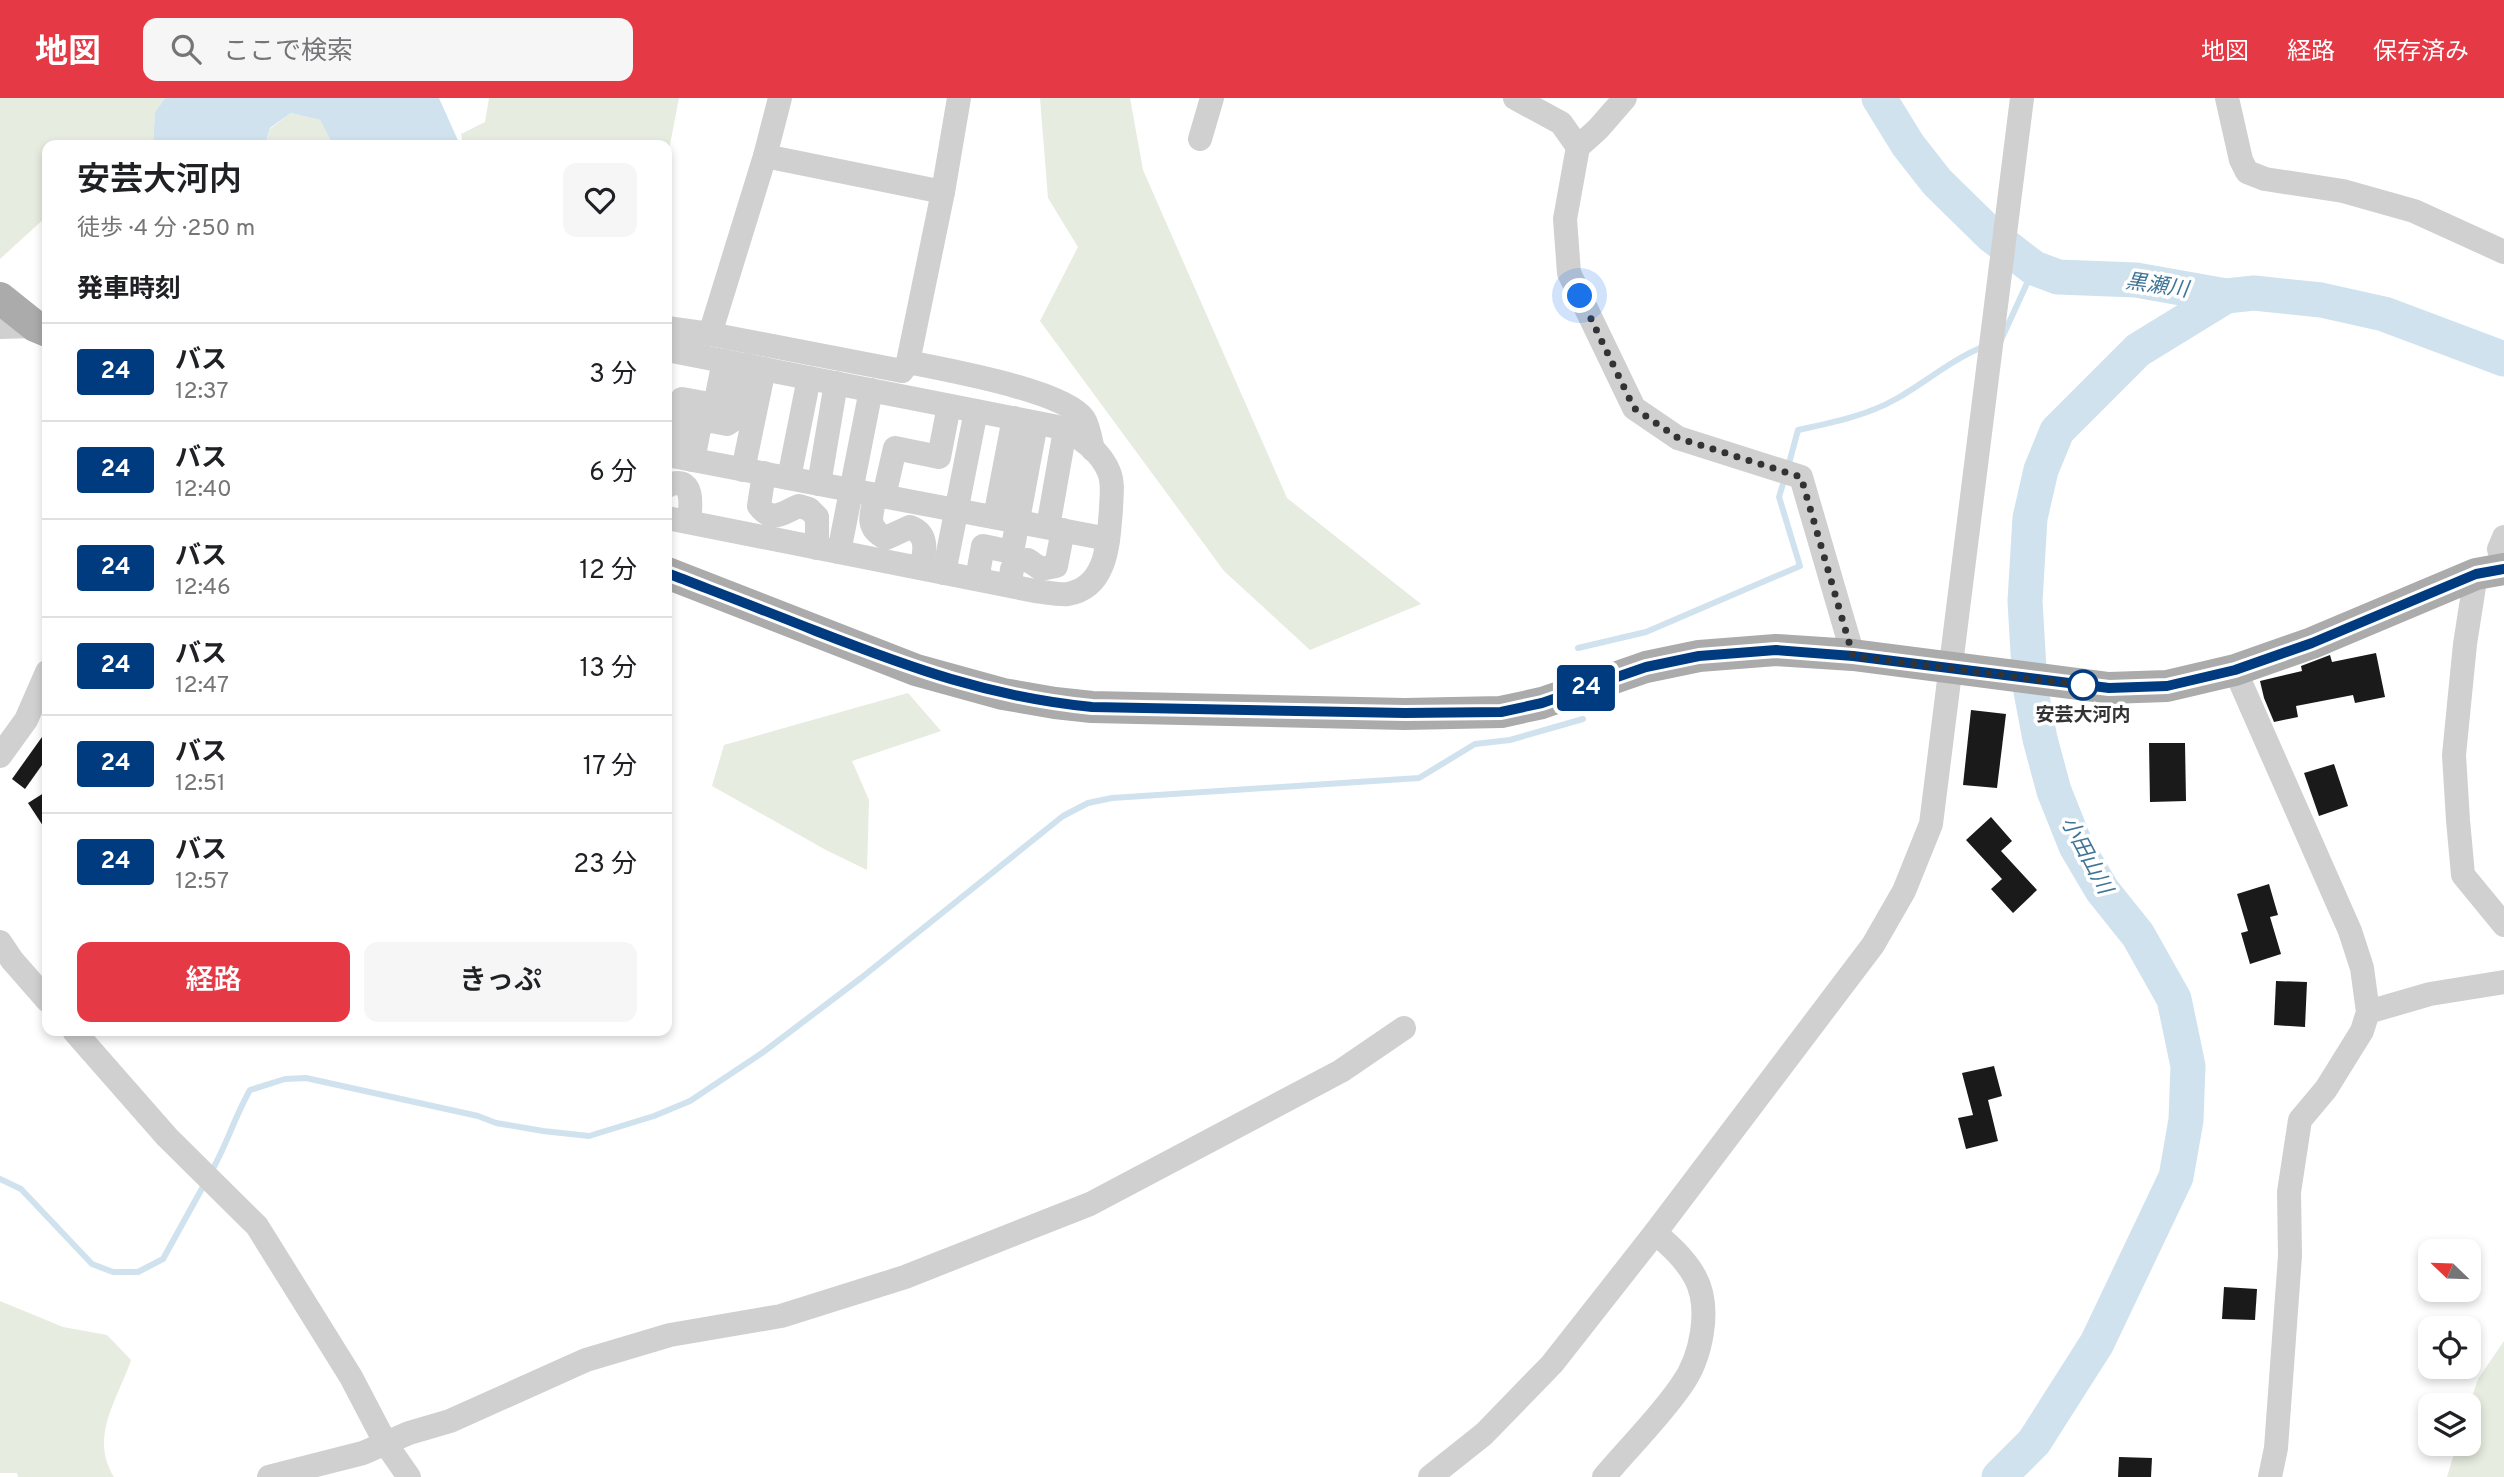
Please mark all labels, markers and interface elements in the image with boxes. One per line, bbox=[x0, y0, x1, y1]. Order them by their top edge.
search box bbox=[143, 18, 633, 81]
icon: search bbox=[167, 30, 205, 68]
text: 地図 bbox=[35, 33, 101, 75]
text: ここで検索 bbox=[223, 36, 353, 69]
text: 地図 bbox=[2201, 38, 2249, 68]
text: 経路 bbox=[2287, 38, 2335, 68]
text: 保存済み bbox=[2373, 38, 2469, 68]
text: 安芸大河内 bbox=[77, 161, 242, 203]
button: heart bbox=[563, 163, 637, 237]
text: 徒歩 · 4 分 · 250 m bbox=[77, 215, 255, 244]
water label: 黒瀬川 bbox=[2124, 269, 2192, 305]
text: 発車時刻 bbox=[77, 274, 181, 307]
your location bbox=[1562, 278, 1597, 313]
text: バス bbox=[175, 345, 227, 378]
text: 24 bbox=[100, 357, 131, 387]
text: 3 分 bbox=[589, 359, 637, 392]
text: 12:37 bbox=[175, 378, 228, 407]
text: バス bbox=[175, 443, 227, 476]
text: 24 bbox=[100, 455, 131, 485]
text: 6 分 bbox=[589, 457, 637, 490]
text: 12:40 bbox=[175, 476, 232, 505]
text: バス bbox=[175, 541, 227, 574]
text: 24 bbox=[100, 553, 131, 583]
text: 12 分 bbox=[579, 555, 637, 588]
text: 12:46 bbox=[175, 574, 231, 603]
text: バス bbox=[175, 639, 227, 672]
text: 24 bbox=[100, 651, 131, 681]
text: 13 分 bbox=[580, 653, 637, 686]
line badge: 24 bbox=[1554, 665, 1618, 711]
marker: 安芸大河内 bbox=[2068, 670, 2098, 700]
text: 12:47 bbox=[175, 672, 229, 701]
text: 24 bbox=[1571, 673, 1601, 703]
place label: 安芸大河内 bbox=[2035, 704, 2131, 728]
text: バス bbox=[175, 737, 227, 770]
text: 24 bbox=[100, 749, 131, 779]
text: 17 分 bbox=[583, 751, 637, 784]
text: 12:51 bbox=[175, 770, 226, 799]
water label: 小田山川 bbox=[2054, 812, 2118, 901]
text: バス bbox=[175, 835, 227, 868]
text: 24 bbox=[100, 847, 131, 877]
text: 23 分 bbox=[573, 849, 637, 882]
text: 12:57 bbox=[175, 868, 229, 897]
button: 経路 bbox=[77, 942, 350, 1022]
button: きっぷ bbox=[364, 942, 637, 1022]
north arrow bbox=[2418, 1239, 2482, 1302]
map controls bbox=[2418, 1239, 2481, 1456]
button: locate bbox=[2418, 1316, 2481, 1379]
button: layers bbox=[2418, 1393, 2481, 1456]

